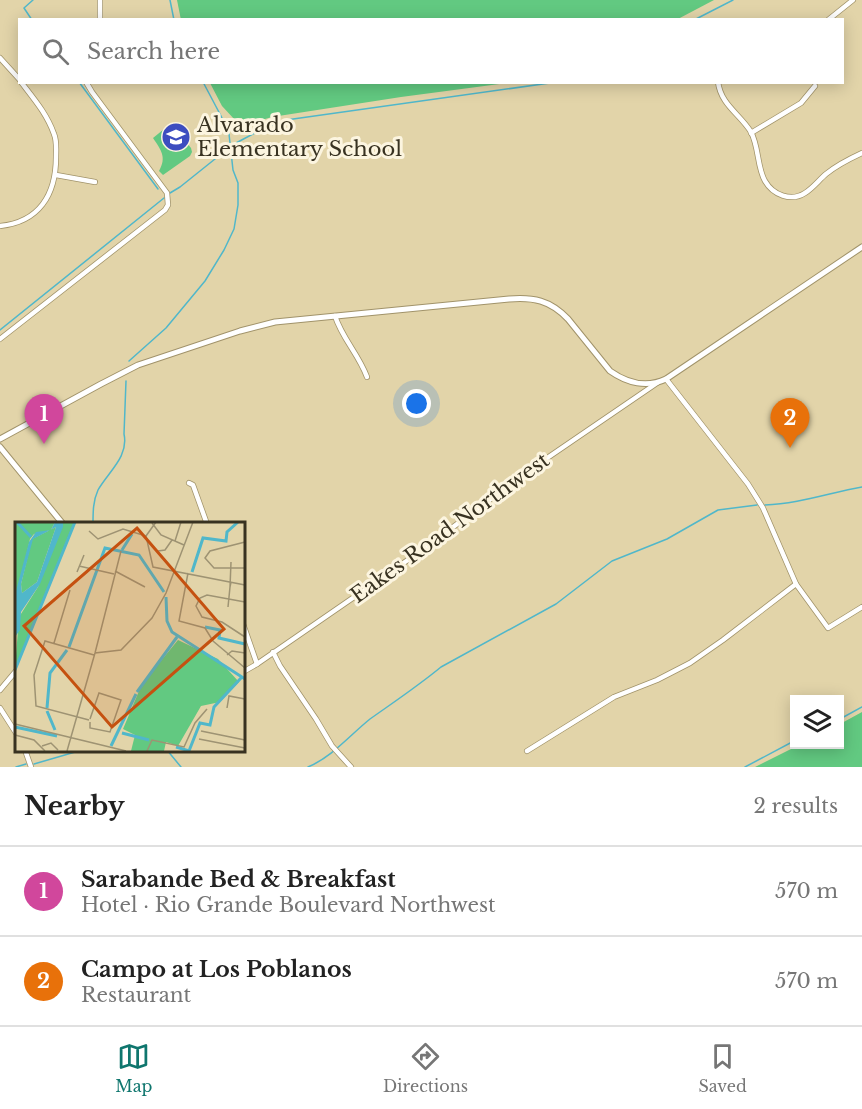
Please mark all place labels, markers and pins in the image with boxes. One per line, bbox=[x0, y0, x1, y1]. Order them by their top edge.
place label: Alvarado Elementary School bbox=[196, 112, 402, 162]
school or university icon: Alvarado Elementary School bbox=[160, 121, 192, 153]
pin: 1 bbox=[24, 394, 63, 444]
pin: 2 bbox=[770, 398, 810, 448]

